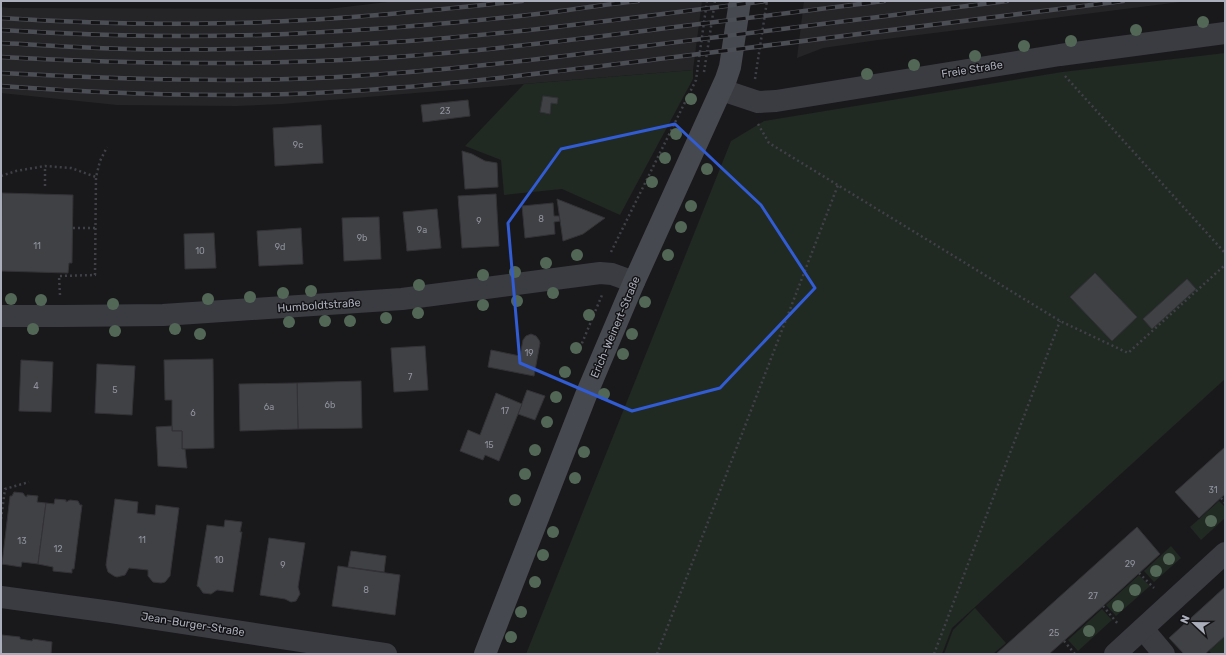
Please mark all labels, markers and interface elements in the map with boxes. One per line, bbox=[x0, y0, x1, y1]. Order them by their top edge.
street label: Freie Straße bbox=[940, 58, 1004, 81]
house number: 23 bbox=[440, 106, 450, 116]
house number: 9c bbox=[293, 140, 303, 150]
house number: 8 bbox=[538, 214, 544, 224]
house number: 9 bbox=[476, 216, 482, 226]
house number: 9a bbox=[417, 225, 427, 235]
house number: 9b bbox=[357, 233, 367, 243]
house number: 11 bbox=[33, 241, 41, 251]
house number: 9d bbox=[275, 242, 285, 252]
house number: 10 bbox=[195, 246, 205, 256]
street label: Erich-Weinert-Straße bbox=[588, 274, 643, 380]
street label: Humboldtstraße bbox=[277, 296, 361, 315]
house number: 19 bbox=[524, 348, 534, 358]
house number: 7 bbox=[408, 372, 413, 382]
house number: 4 bbox=[33, 381, 39, 391]
house number: 5 bbox=[112, 385, 118, 395]
house number: 6b bbox=[325, 400, 335, 410]
house number: 6a bbox=[264, 402, 274, 412]
house number: 17 bbox=[501, 406, 510, 416]
house number: 6 bbox=[190, 408, 196, 418]
house number: 15 bbox=[484, 440, 494, 450]
house number: 31 bbox=[1208, 485, 1218, 495]
house number: 11 bbox=[138, 535, 146, 545]
house number: 13 bbox=[17, 536, 27, 546]
house number: 12 bbox=[53, 544, 63, 554]
house number: 10 bbox=[214, 555, 224, 565]
house number: 29 bbox=[1125, 559, 1135, 569]
house number: 9 bbox=[280, 560, 286, 570]
house number: 8 bbox=[363, 585, 369, 595]
house number: 27 bbox=[1088, 591, 1098, 601]
north arrow bbox=[1174, 603, 1214, 643]
street label: Jean-Burger-Straße bbox=[140, 610, 246, 639]
text: N bbox=[1178, 613, 1193, 626]
house number: 25 bbox=[1049, 628, 1059, 638]

